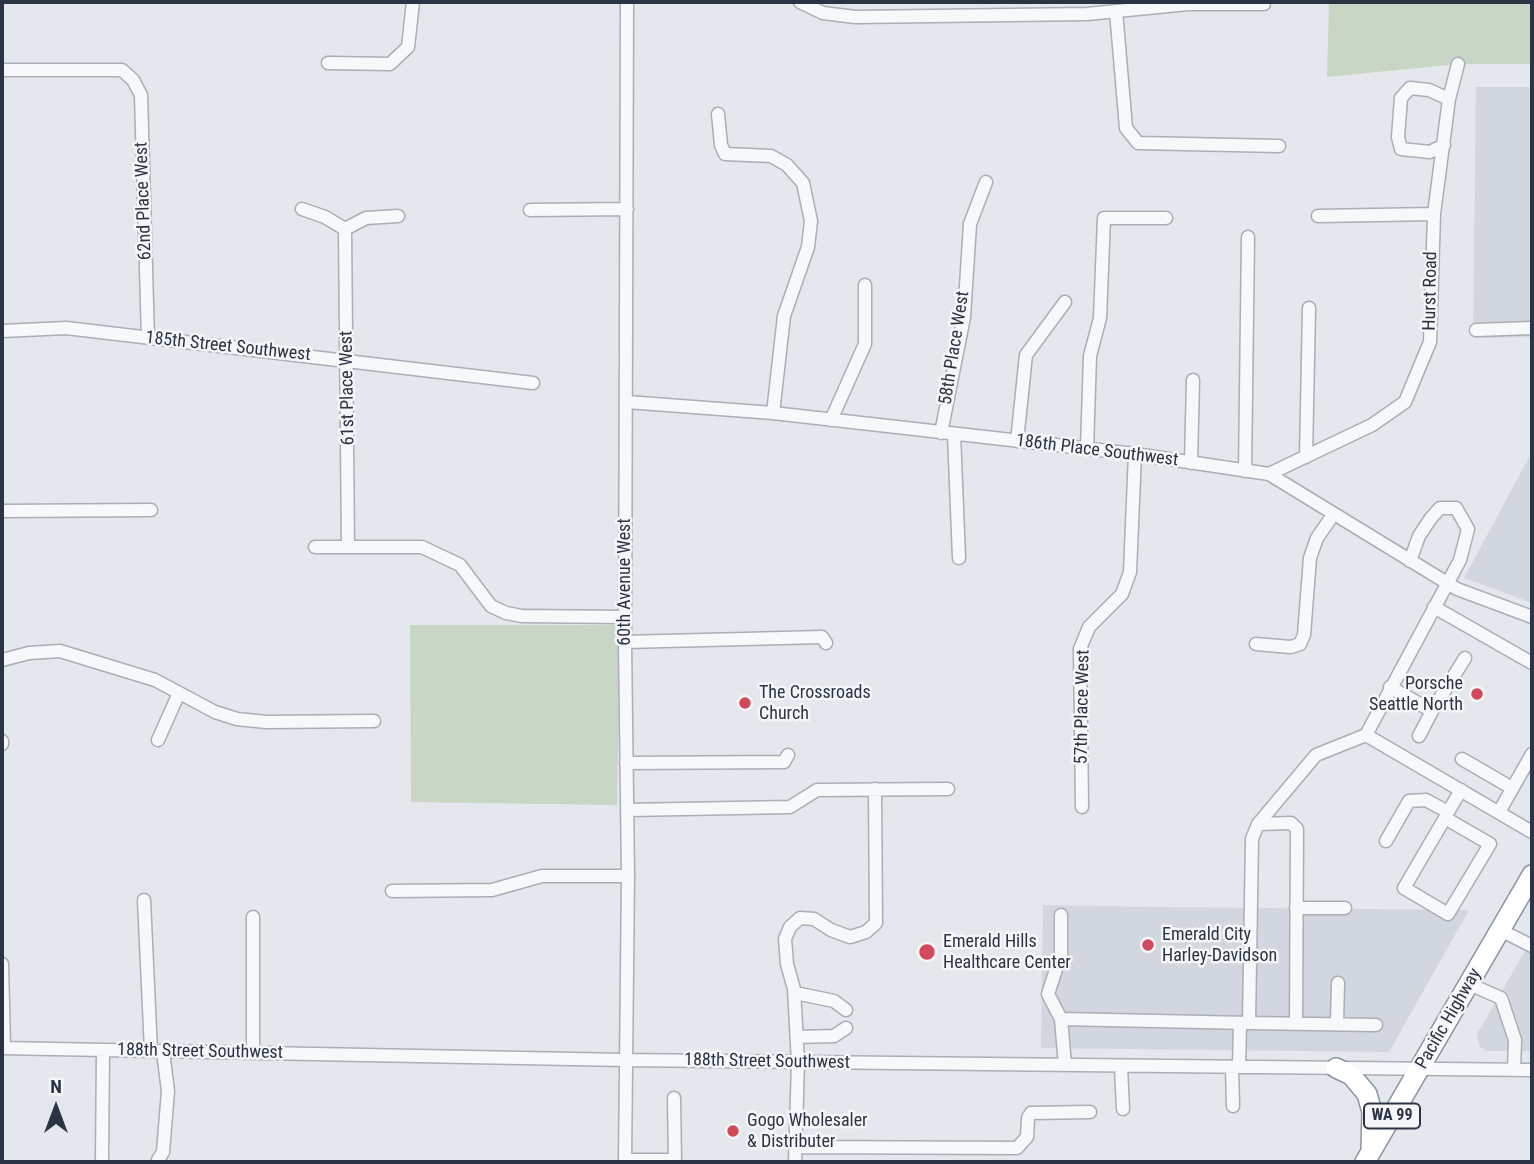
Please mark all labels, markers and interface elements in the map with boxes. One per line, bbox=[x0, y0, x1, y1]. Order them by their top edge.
street label: 62nd Place West bbox=[131, 141, 157, 261]
street label: Hurst Road bbox=[1420, 251, 1442, 331]
street label: 58th Place West bbox=[935, 290, 975, 406]
street label: 185th Street Southwest bbox=[144, 328, 312, 366]
street label: 61st Place West bbox=[336, 331, 360, 445]
street label: 186th Place Southwest bbox=[1015, 430, 1179, 472]
street label: 60th Avenue West bbox=[614, 518, 636, 646]
street label: 57th Place West bbox=[1071, 649, 1095, 765]
place label: Porsche Seattle North bbox=[1369, 673, 1463, 716]
place label: The Crossroads Church bbox=[759, 682, 871, 724]
marker: Porsche Seattle North bbox=[1469, 686, 1485, 702]
marker: The Crossroads Church bbox=[737, 695, 753, 711]
place label: Emerald City Harley-Davidson bbox=[1162, 924, 1277, 967]
place label: Emerald Hills Healthcare Center bbox=[943, 931, 1071, 974]
marker: Emerald City Harley-Davidson bbox=[1140, 937, 1156, 953]
marker: Emerald Hills Healthcare Center bbox=[917, 942, 937, 962]
street label: Pacific Highway bbox=[1411, 965, 1487, 1073]
street label: 188th Street Southwest bbox=[117, 1040, 283, 1064]
street label: 188th Street Southwest bbox=[684, 1050, 850, 1074]
north arrow bbox=[21, 1073, 91, 1143]
text: N bbox=[50, 1075, 62, 1098]
road number: WA 99 bbox=[1364, 1104, 1420, 1128]
place label: Gogo Wholesaler & Distributer bbox=[747, 1110, 868, 1152]
marker: Gogo Wholesaler & Distributer bbox=[725, 1123, 741, 1139]

